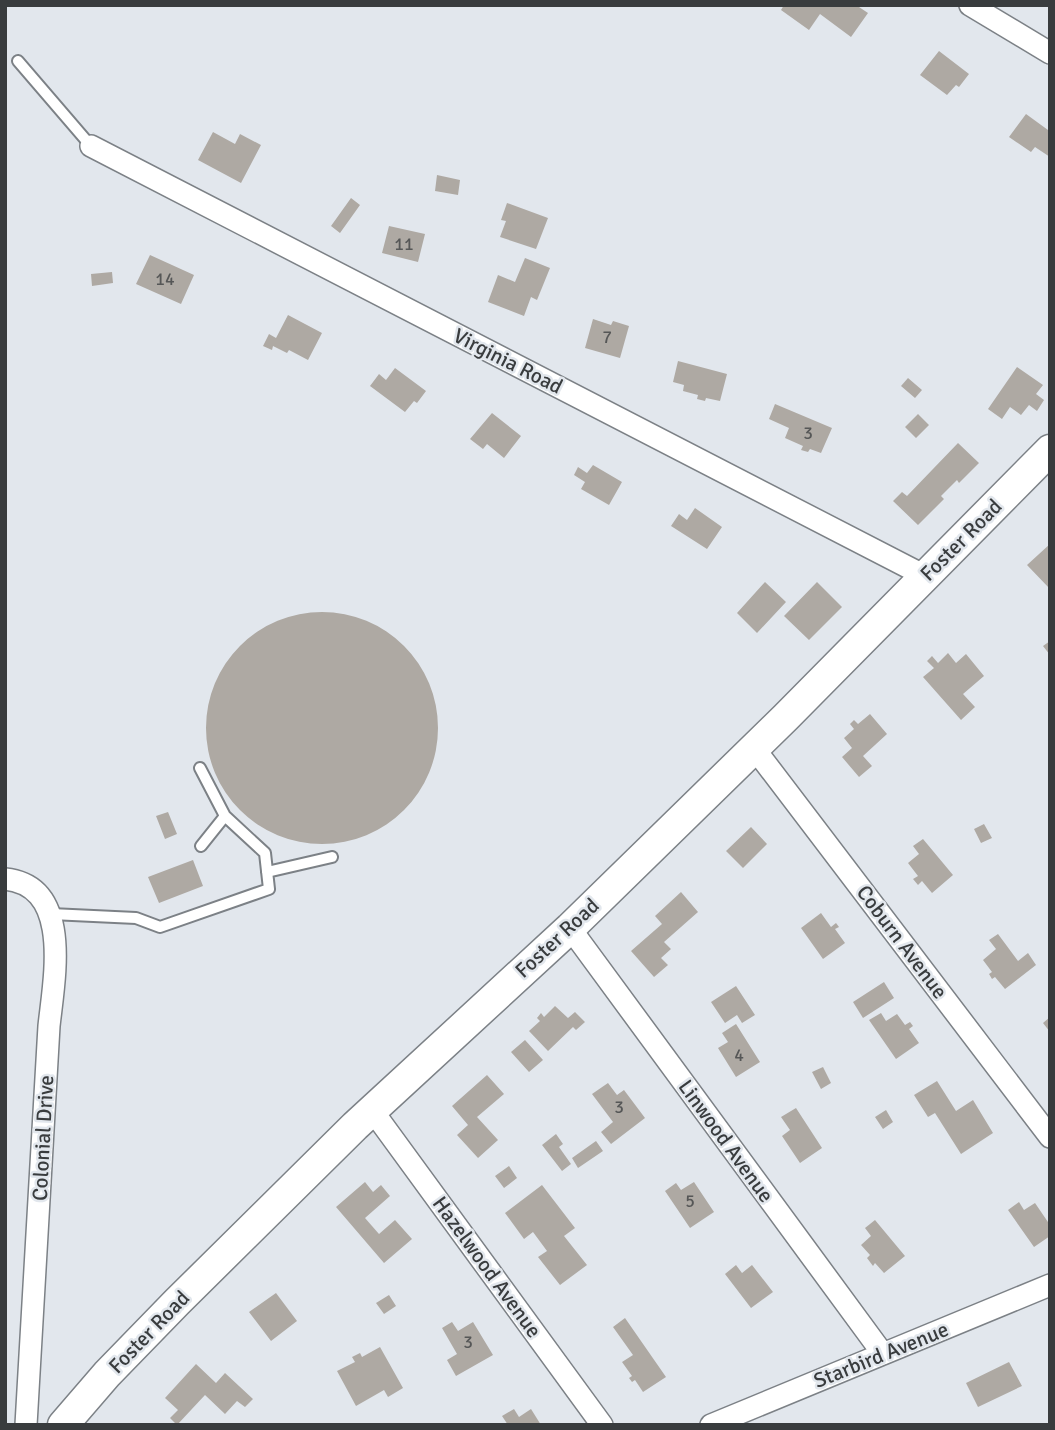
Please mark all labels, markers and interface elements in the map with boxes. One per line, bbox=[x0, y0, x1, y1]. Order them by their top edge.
house number: 11 bbox=[394, 233, 414, 255]
house number: 14 bbox=[155, 268, 175, 290]
street label: Virginia Road bbox=[449, 322, 567, 400]
house number: 7 bbox=[602, 326, 612, 348]
house number: 3 bbox=[803, 422, 813, 444]
street label: Foster Road bbox=[915, 494, 1007, 586]
street label: Coburn Avenue bbox=[851, 880, 953, 1004]
street label: Foster Road bbox=[510, 893, 604, 983]
house number: 4 bbox=[734, 1044, 744, 1066]
street label: Colonial Drive bbox=[27, 1074, 59, 1202]
street label: Linwood Avenue bbox=[673, 1074, 779, 1208]
house number: 3 bbox=[614, 1096, 624, 1118]
house number: 5 bbox=[685, 1190, 695, 1212]
street label: Hazelwood Avenue bbox=[427, 1191, 547, 1343]
street label: Foster Road bbox=[103, 1285, 195, 1379]
street label: Starbird Avenue bbox=[810, 1316, 952, 1394]
house number: 3 bbox=[463, 1331, 473, 1353]

